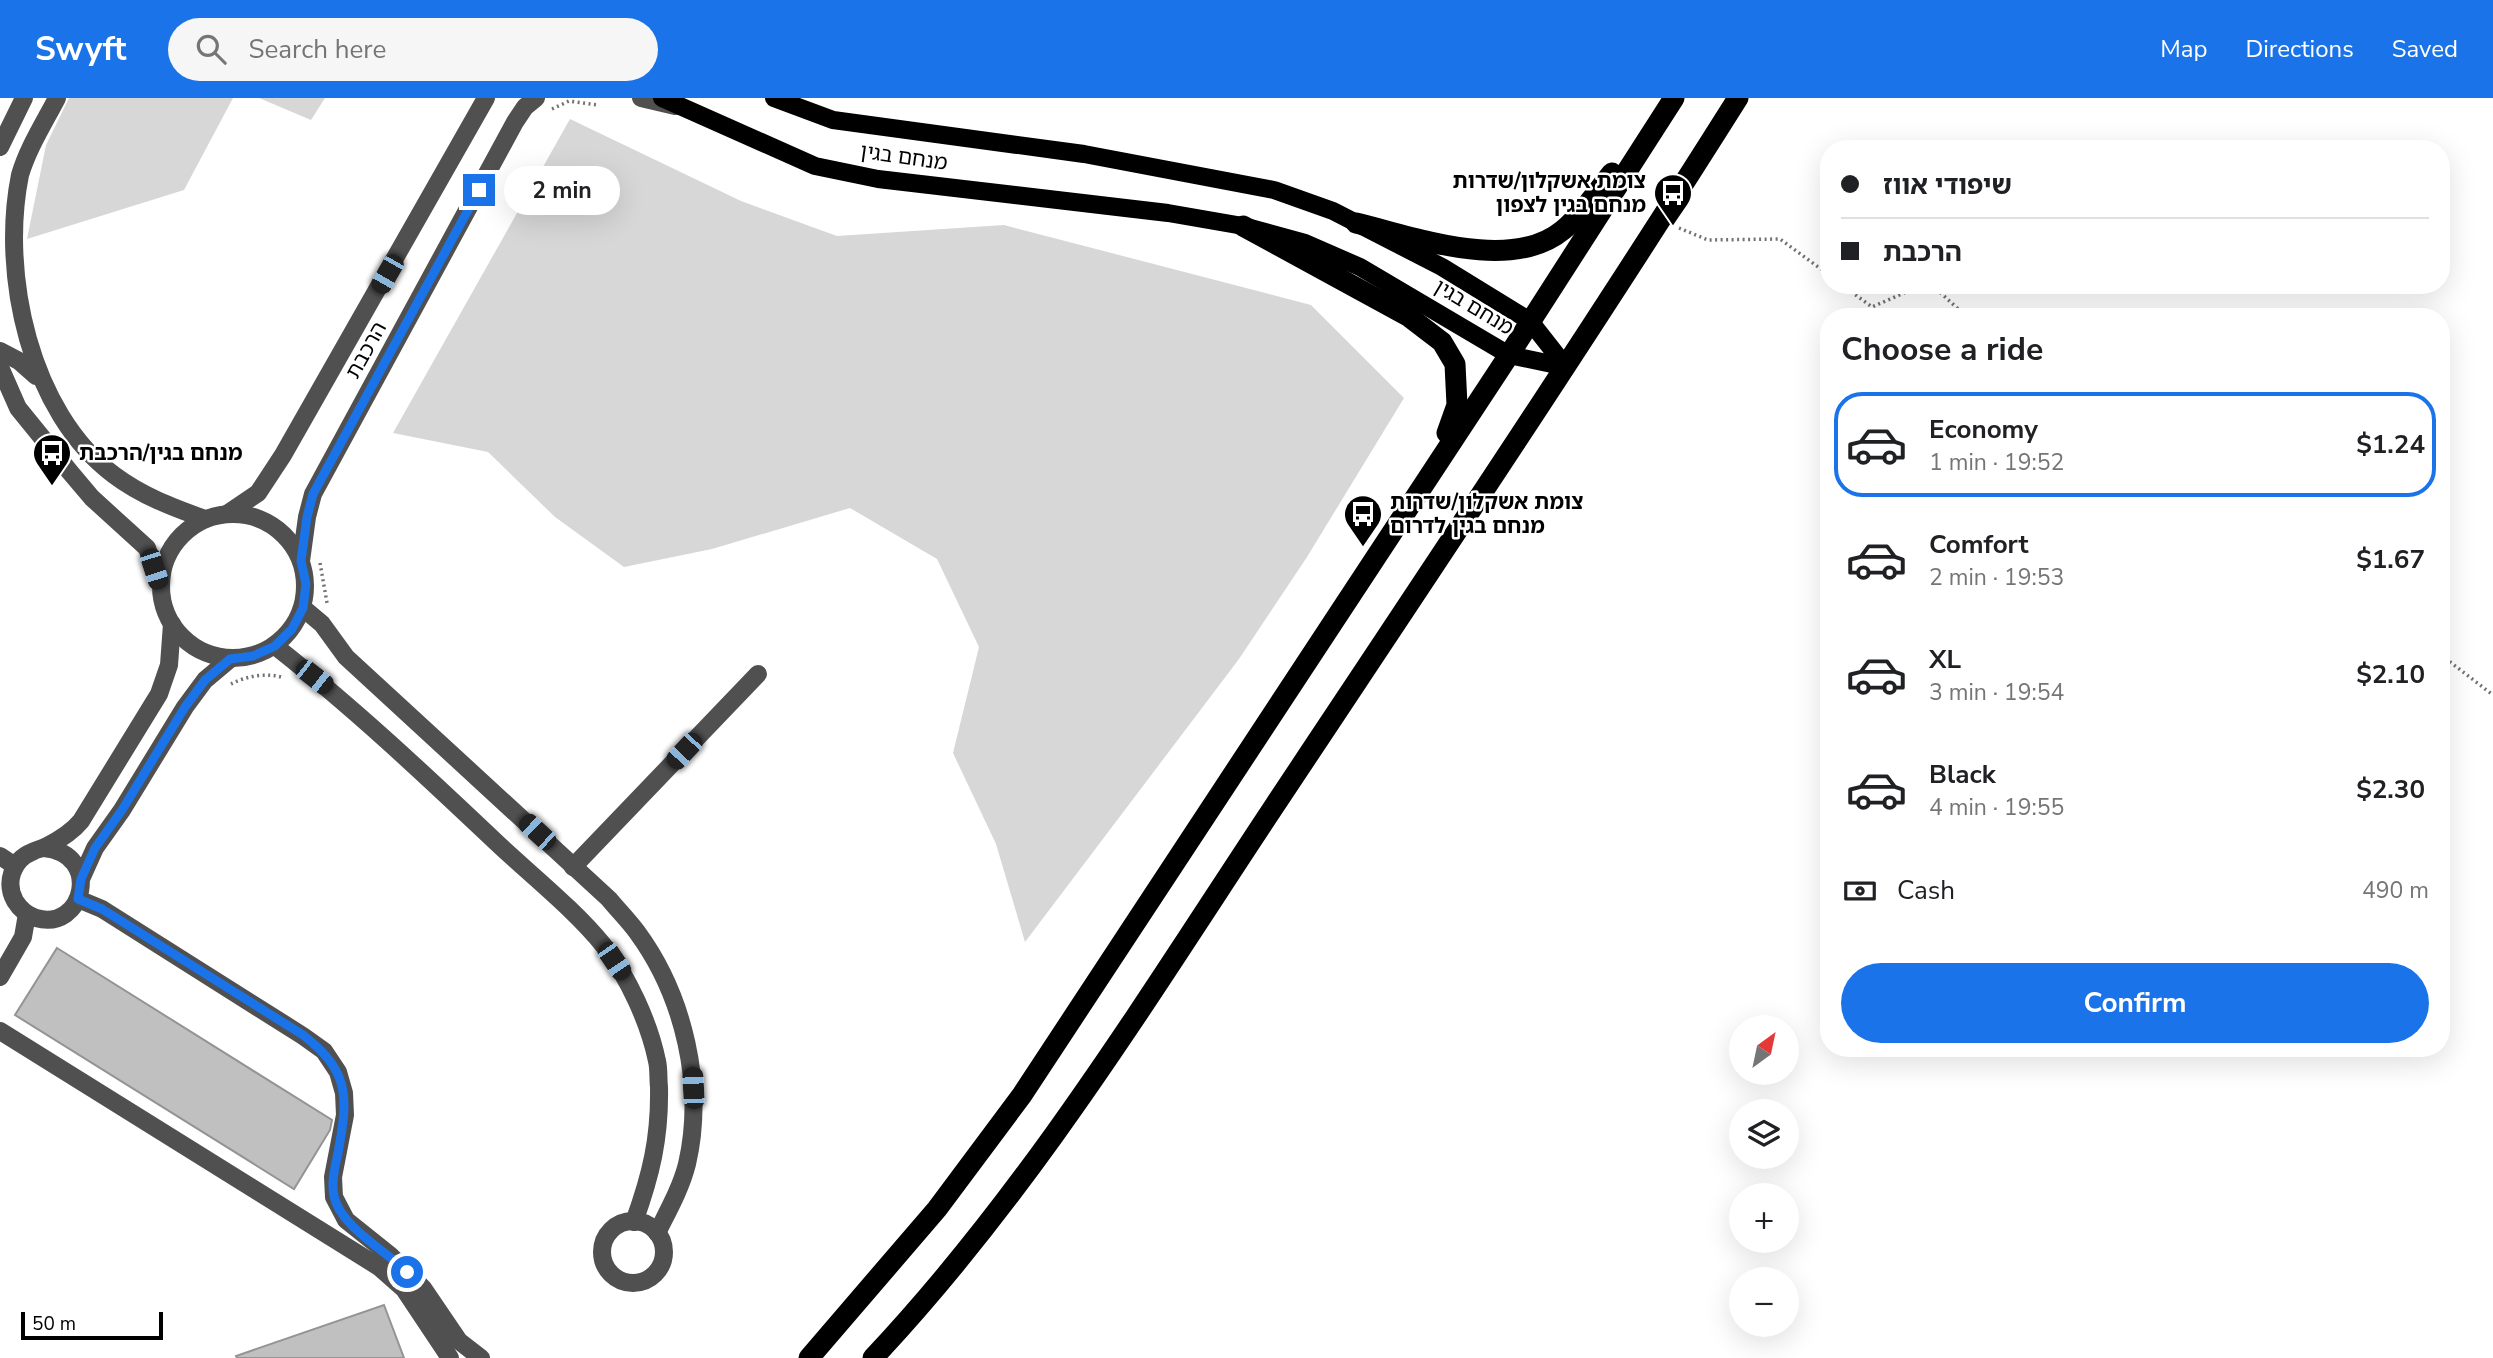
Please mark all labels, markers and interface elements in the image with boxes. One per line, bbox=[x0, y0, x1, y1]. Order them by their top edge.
search box bbox=[168, 18, 658, 81]
text: Swyft bbox=[35, 27, 126, 72]
icon: search bbox=[192, 30, 230, 68]
text: Search here bbox=[248, 32, 386, 67]
text: Map bbox=[2160, 33, 2207, 65]
text: Directions bbox=[2245, 33, 2354, 65]
text: Saved bbox=[2392, 33, 2458, 65]
street label: מנחם בגין bbox=[859, 137, 950, 177]
callout: 2 min bbox=[504, 166, 619, 214]
place label: צומת אשקלון/שדרות מנחם בגין לצפון bbox=[1453, 167, 1646, 219]
text: שיפודי אווז bbox=[1883, 168, 2012, 203]
bus stop icon: צומת אשקלון/שדרות מנחם בגין לצפון bbox=[1652, 172, 1694, 227]
route end bbox=[463, 174, 495, 206]
text: 2 min bbox=[532, 175, 592, 206]
text: הרכבת bbox=[1883, 235, 1962, 270]
car bbox=[368, 251, 407, 297]
street label: מנחם בגין bbox=[1429, 272, 1519, 342]
street label: הרכבת bbox=[339, 317, 393, 383]
text: Choose a ride bbox=[1841, 328, 2043, 371]
text: Economy bbox=[1929, 412, 2038, 447]
icon: car bbox=[1845, 413, 1908, 476]
text: $1.24 bbox=[2356, 427, 2425, 462]
bus stop icon: מנחם בגין/הרכבת bbox=[31, 432, 73, 487]
place label: מנחם בגין/הרכבת bbox=[79, 439, 243, 467]
text: 1 min · 19:52 bbox=[1929, 447, 2064, 478]
place label: צומת אשקלון/שדרות מנחם בגין לדרום bbox=[1390, 488, 1583, 540]
bus stop icon: צומת אשקלון/שדרות מנחם בגין לדרום bbox=[1342, 493, 1384, 548]
text: Comfort bbox=[1929, 527, 2029, 562]
icon: car bbox=[1845, 528, 1908, 591]
text: $1.67 bbox=[2356, 542, 2425, 577]
car bbox=[138, 546, 171, 592]
text: 2 min · 19:53 bbox=[1929, 562, 2064, 593]
text: XL bbox=[1929, 642, 1961, 677]
icon: car bbox=[1845, 643, 1908, 706]
car bbox=[291, 656, 338, 698]
text: $2.10 bbox=[2356, 657, 2425, 692]
text: 3 min · 19:54 bbox=[1929, 677, 2064, 708]
car bbox=[662, 728, 707, 774]
text: Black bbox=[1929, 757, 1996, 792]
icon: car bbox=[1845, 758, 1908, 821]
text: $2.30 bbox=[2356, 772, 2425, 807]
text: 4 min · 19:55 bbox=[1929, 792, 2064, 823]
car bbox=[515, 810, 560, 854]
icon: cash bbox=[1841, 872, 1879, 910]
text: Cash bbox=[1897, 873, 1955, 908]
text: 490 m bbox=[2362, 875, 2429, 906]
car bbox=[594, 938, 635, 984]
button: Confirm bbox=[1841, 963, 2429, 1043]
north arrow bbox=[1729, 1015, 1799, 1085]
map controls bbox=[1729, 1015, 1799, 1337]
car bbox=[682, 1066, 705, 1110]
button: layers bbox=[1729, 1099, 1799, 1169]
button: + bbox=[1729, 1183, 1799, 1253]
route start bbox=[391, 1256, 423, 1288]
button: − bbox=[1729, 1267, 1799, 1337]
scale bar bbox=[21, 1309, 163, 1341]
text: 50 m bbox=[32, 1311, 76, 1337]

